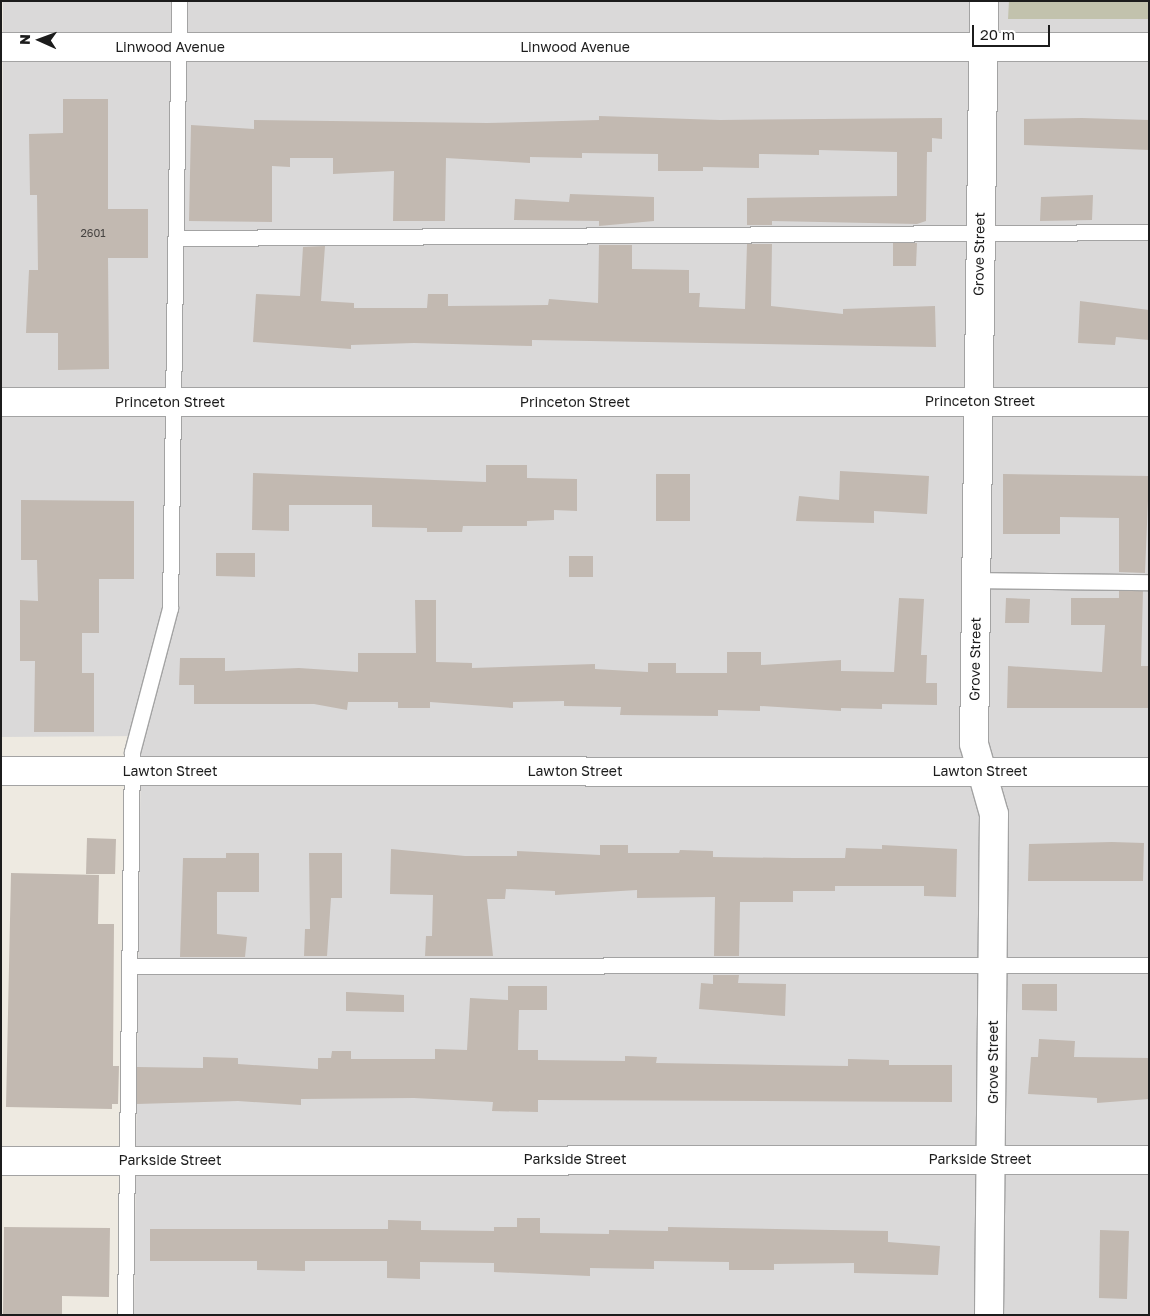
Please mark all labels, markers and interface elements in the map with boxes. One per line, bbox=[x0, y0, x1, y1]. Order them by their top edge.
north arrow bbox=[15, 15, 65, 65]
scale bar bbox=[975, 15, 1052, 47]
text: 20 m bbox=[980, 25, 1015, 43]
text: N bbox=[16, 34, 33, 45]
street label: Linwood Avenue bbox=[115, 39, 225, 55]
street label: Linwood Avenue bbox=[520, 39, 630, 55]
street label: Grove Street bbox=[970, 212, 988, 296]
house number: 2601 bbox=[80, 226, 106, 240]
street label: Princeton Street bbox=[925, 393, 1035, 409]
street label: Princeton Street bbox=[115, 394, 225, 410]
street label: Princeton Street bbox=[520, 394, 630, 410]
street label: Grove Street bbox=[966, 617, 984, 701]
street label: Lawton Street bbox=[122, 763, 218, 779]
street label: Lawton Street bbox=[527, 763, 623, 779]
street label: Lawton Street bbox=[932, 763, 1028, 779]
street label: Grove Street bbox=[985, 1020, 1001, 1104]
street label: Parkside Street bbox=[523, 1151, 627, 1167]
street label: Parkside Street bbox=[928, 1151, 1032, 1167]
street label: Parkside Street bbox=[118, 1152, 222, 1168]

